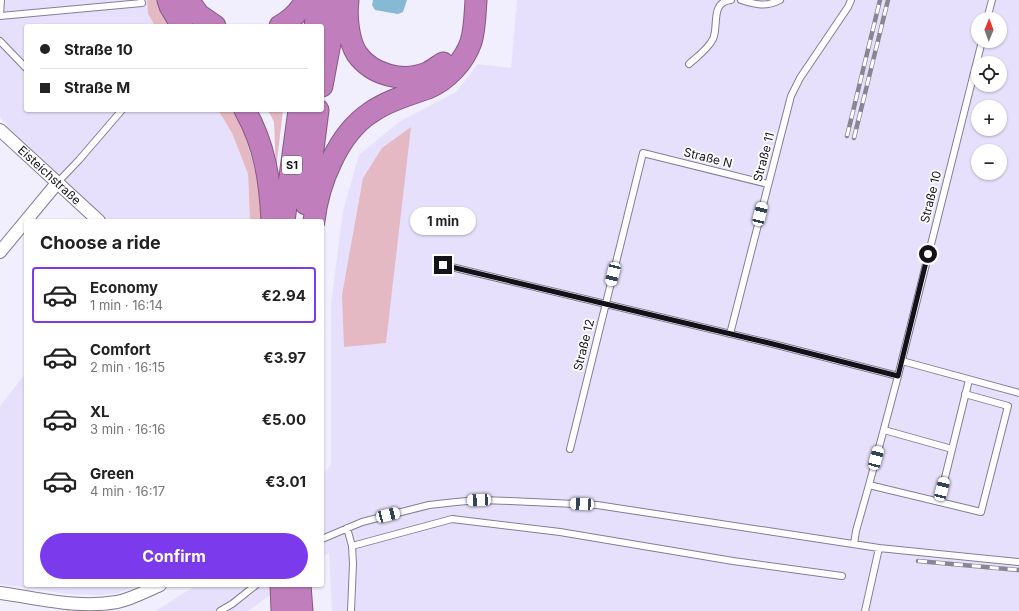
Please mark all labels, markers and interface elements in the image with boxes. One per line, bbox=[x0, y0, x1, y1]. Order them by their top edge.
north arrow bbox=[971, 12, 1007, 48]
map controls bbox=[971, 12, 1007, 180]
text: Straße 10 bbox=[64, 40, 133, 59]
button: locate bbox=[971, 56, 1007, 92]
text: Straße M bbox=[64, 78, 130, 97]
button: + bbox=[971, 100, 1007, 136]
street label: Straße 11 bbox=[750, 131, 777, 183]
street label: Eisteichstraße bbox=[15, 142, 84, 208]
street label: Straße N bbox=[682, 144, 734, 171]
button: − bbox=[971, 144, 1007, 180]
road number: S1 bbox=[282, 156, 302, 174]
street label: Straße 10 bbox=[917, 169, 944, 224]
car bbox=[751, 201, 769, 227]
callout: 1 min bbox=[410, 207, 476, 235]
text: 1 min bbox=[427, 213, 459, 229]
text: Choose a ride bbox=[40, 232, 161, 253]
route start bbox=[919, 245, 937, 263]
route end bbox=[434, 256, 452, 274]
car bbox=[604, 261, 622, 287]
icon: car bbox=[42, 277, 78, 313]
text: Economy bbox=[90, 278, 158, 297]
text: €2.94 bbox=[262, 286, 306, 305]
text: 1 min · 16:14 bbox=[90, 297, 163, 313]
street label: Straße 12 bbox=[570, 317, 597, 372]
icon: car bbox=[42, 339, 78, 375]
text: Comfort bbox=[90, 340, 151, 359]
text: €3.97 bbox=[263, 348, 306, 367]
text: 2 min · 16:15 bbox=[90, 359, 165, 375]
icon: car bbox=[42, 401, 78, 437]
text: XL bbox=[90, 402, 110, 421]
text: €5.00 bbox=[262, 410, 306, 429]
text: 3 min · 16:16 bbox=[90, 421, 165, 437]
car bbox=[867, 445, 885, 471]
icon: car bbox=[42, 463, 78, 499]
text: Green bbox=[90, 464, 134, 483]
text: €3.01 bbox=[265, 472, 306, 491]
car bbox=[933, 476, 951, 502]
text: 4 min · 16:17 bbox=[90, 483, 165, 499]
car bbox=[467, 493, 491, 507]
car bbox=[570, 497, 594, 511]
car bbox=[375, 506, 401, 524]
button: Confirm bbox=[40, 533, 308, 579]

